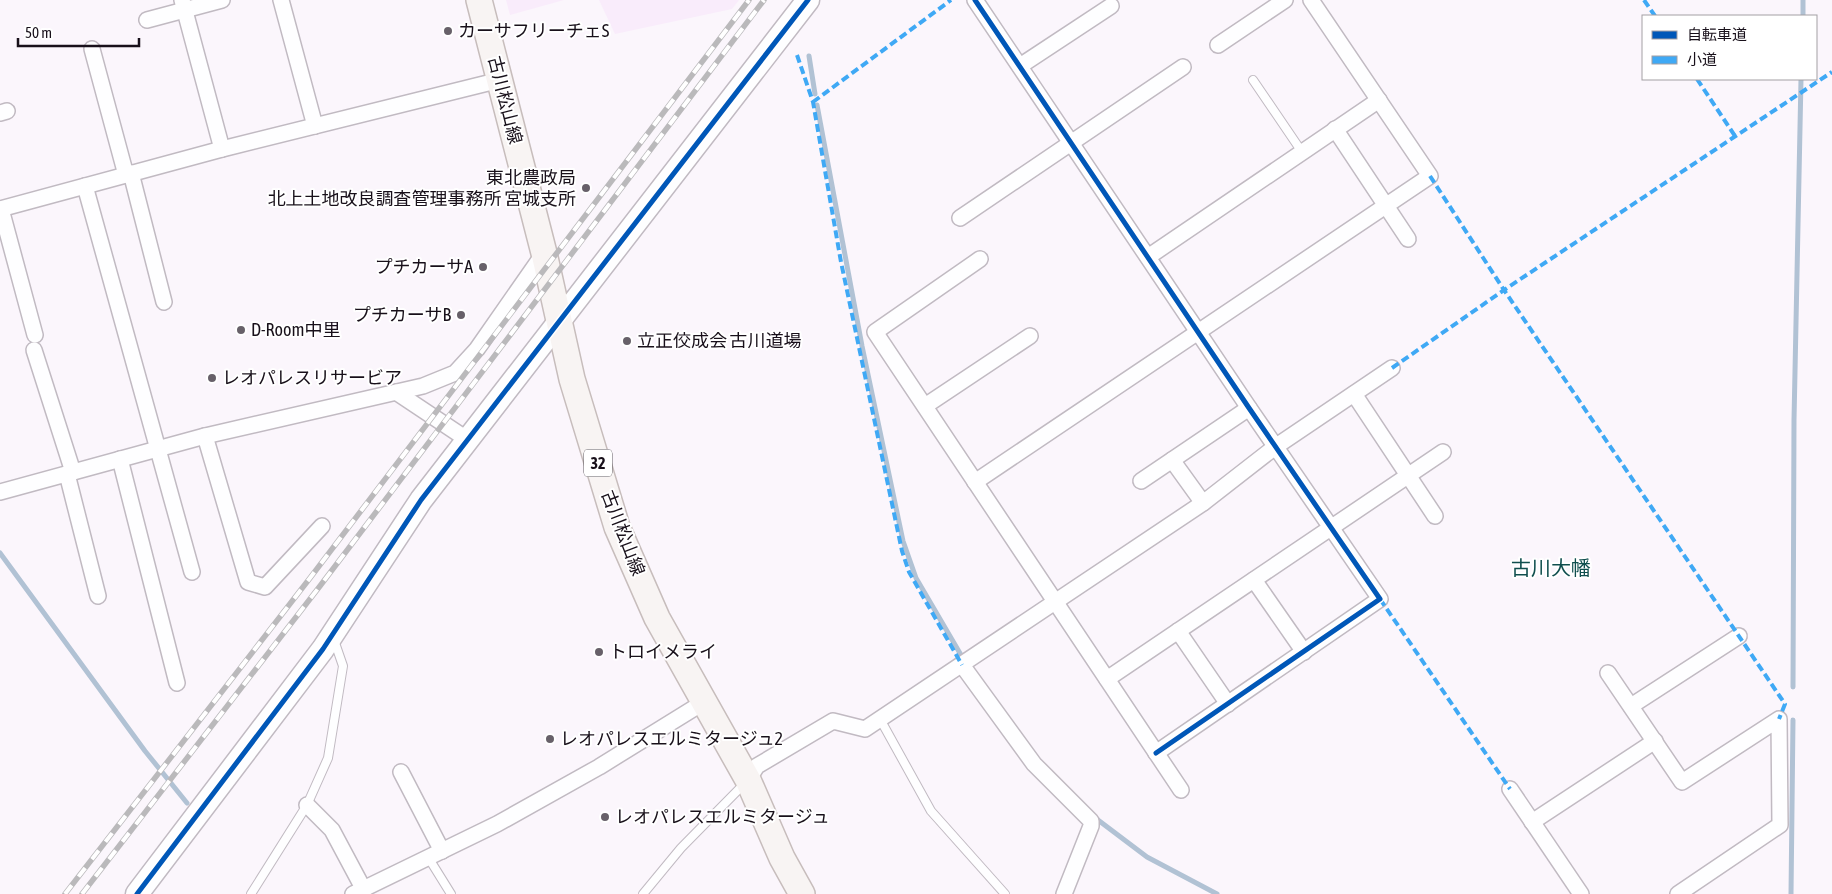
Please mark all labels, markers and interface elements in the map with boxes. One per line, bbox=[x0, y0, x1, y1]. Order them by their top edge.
scale bar bbox=[18, 15, 139, 47]
legend bbox=[1642, 15, 1817, 80]
place label: カーサフリーチェS bbox=[458, 20, 610, 41]
text: 50 m bbox=[25, 24, 52, 41]
marker: カーサフリーチェS bbox=[442, 25, 454, 37]
text: 自転車道 bbox=[1687, 26, 1747, 43]
text: 小道 bbox=[1687, 51, 1717, 68]
street label: 古川松山線 bbox=[484, 54, 527, 146]
place label: 東北農政局 北上土地改良調査管理事務所 宮城支所 bbox=[268, 167, 576, 209]
marker: 東北農政局 北上土地改良調査管理事務所 宮城支所 bbox=[580, 182, 592, 194]
place label: プチカーサA bbox=[375, 256, 473, 277]
marker: プチカーサA bbox=[477, 261, 489, 273]
place label: プチカーサB bbox=[353, 304, 451, 325]
marker: プチカーサB bbox=[455, 309, 467, 321]
place label: D-Room中里 bbox=[251, 319, 340, 340]
marker: D-Room中里 bbox=[235, 324, 247, 336]
place label: 立正佼成会 古川道場 bbox=[637, 330, 801, 351]
marker: 立正佼成会 古川道場 bbox=[621, 335, 633, 347]
place label: レオパレスリサービア bbox=[222, 367, 402, 388]
marker: レオパレスリサービア bbox=[206, 372, 218, 384]
road number: 32 bbox=[584, 449, 612, 476]
street label: 古川松山線 bbox=[598, 487, 649, 579]
district label: 古川大幡 bbox=[1511, 556, 1591, 579]
place label: トロイメライ bbox=[609, 641, 717, 662]
marker: トロイメライ bbox=[593, 646, 605, 658]
place label: レオパレスエルミタージュ2 bbox=[560, 728, 783, 749]
marker: レオパレスエルミタージュ2 bbox=[544, 733, 556, 745]
place label: レオパレスエルミタージュ bbox=[615, 806, 829, 827]
marker: レオパレスエルミタージュ bbox=[599, 811, 611, 823]

